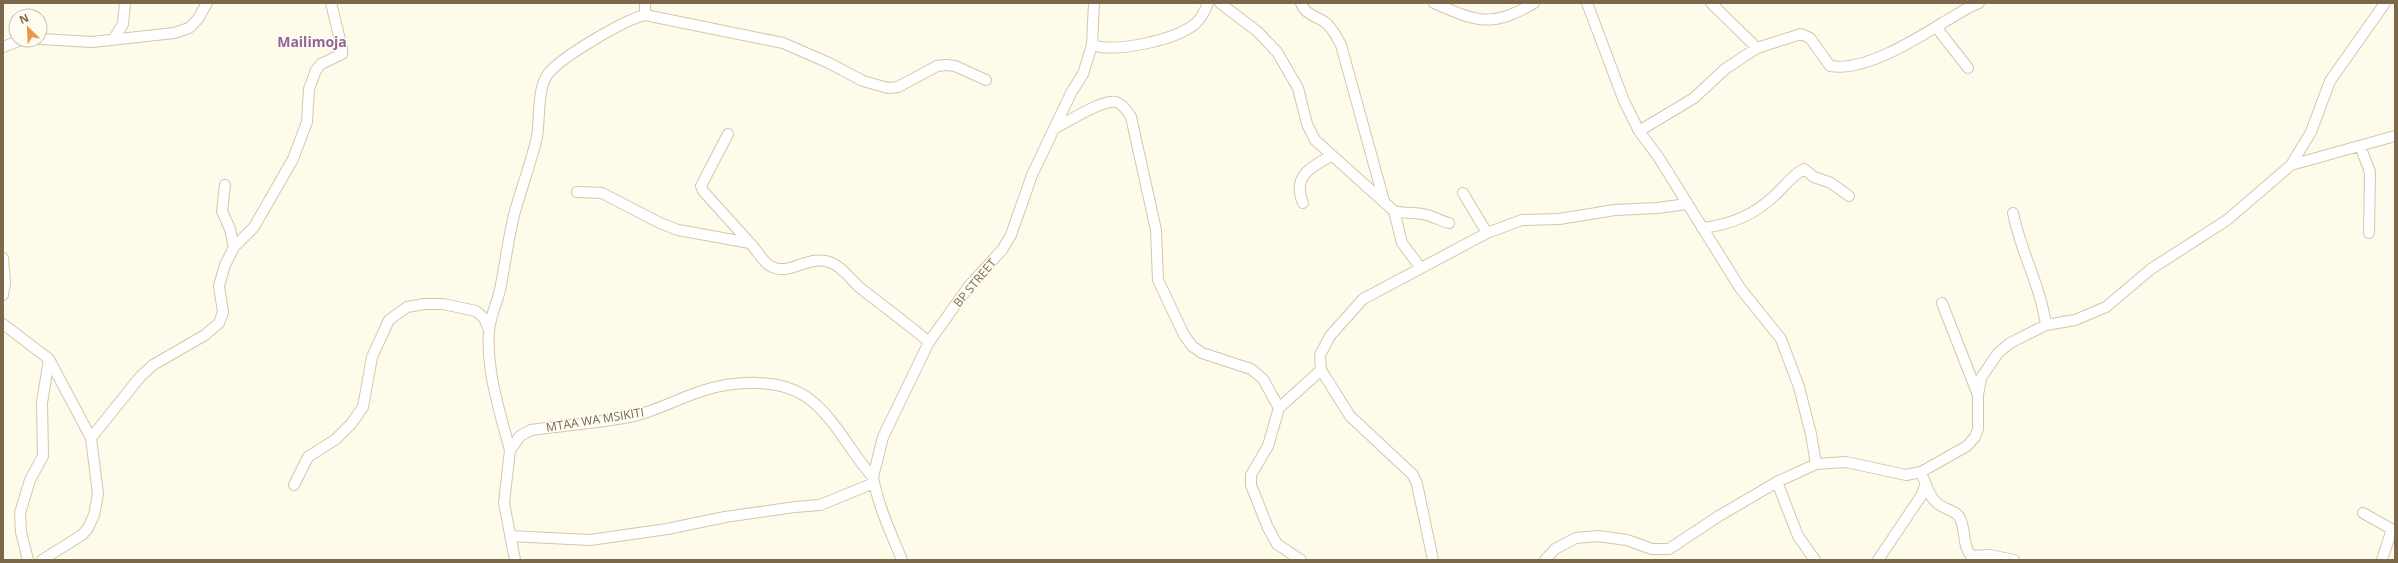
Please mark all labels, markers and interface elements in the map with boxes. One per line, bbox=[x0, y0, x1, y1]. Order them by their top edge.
north arrow bbox=[8, 8, 48, 48]
text: N bbox=[17, 10, 31, 27]
district label: Mailimoja bbox=[277, 32, 347, 51]
street label: BP STREET bbox=[949, 254, 1000, 311]
street label: MTAA WA MSIKITI bbox=[545, 403, 645, 436]

